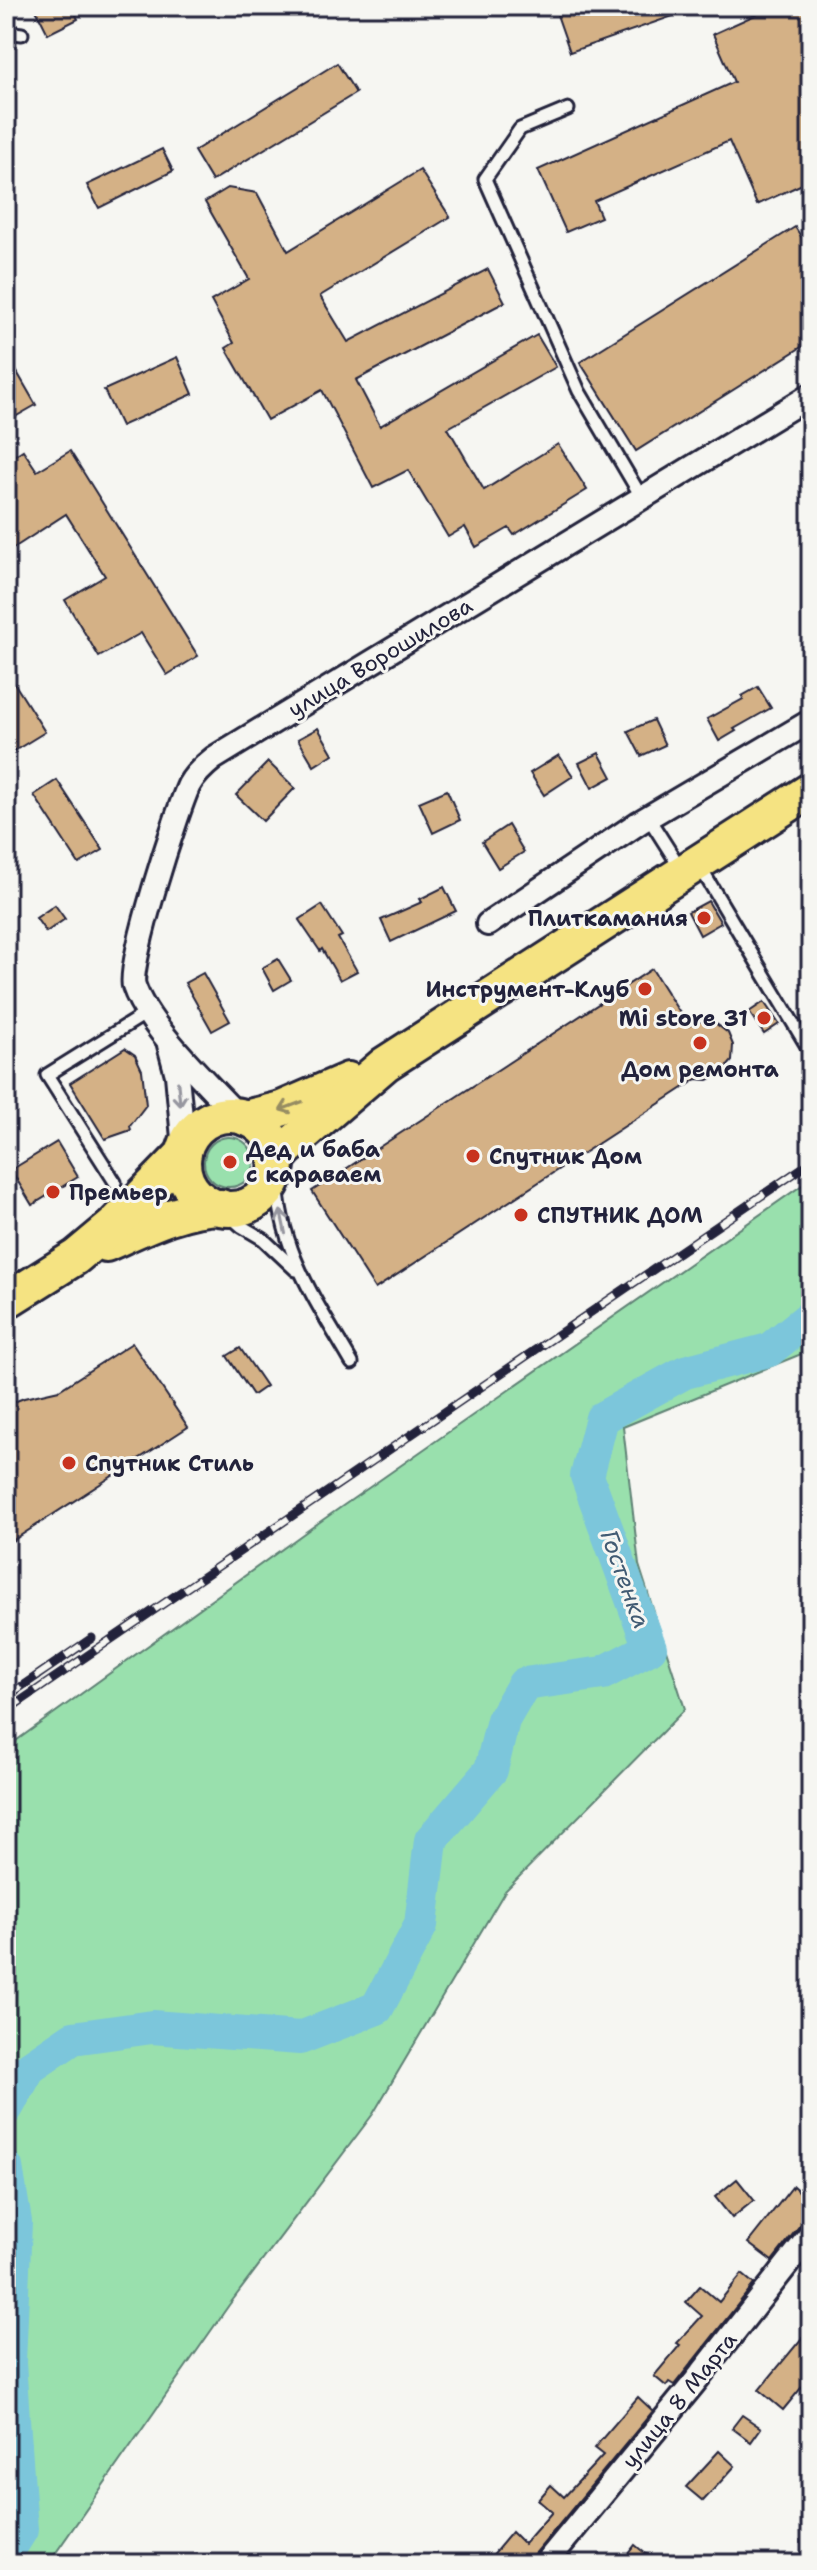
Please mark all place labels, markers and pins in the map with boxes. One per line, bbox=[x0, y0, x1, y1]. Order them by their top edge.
place label: Плиткамания bbox=[528, 904, 688, 933]
marker: Плиткамания bbox=[695, 909, 713, 927]
place label: Инструмент-Клуб bbox=[425, 975, 629, 1004]
marker: Инструмент-Клуб bbox=[636, 980, 654, 998]
place label: Mi store 31 bbox=[619, 1004, 748, 1033]
marker: Mi store 31 bbox=[755, 1009, 773, 1027]
marker: Дом ремонта bbox=[691, 1034, 709, 1052]
place label: Дом ремонта bbox=[621, 1055, 779, 1084]
place label: Дед и баба с караваем bbox=[246, 1135, 381, 1189]
place label: Спутник Дом bbox=[489, 1142, 642, 1171]
marker: Спутник Дом bbox=[464, 1147, 482, 1165]
marker: Дед и баба с караваем bbox=[221, 1153, 239, 1171]
place label: Премьер bbox=[69, 1178, 168, 1207]
marker: Премьер bbox=[44, 1183, 62, 1201]
place label: СПУТНИК ДОМ bbox=[537, 1201, 703, 1230]
marker: СПУТНИК ДОМ bbox=[512, 1206, 530, 1224]
place label: Спутник Стиль bbox=[85, 1449, 254, 1478]
marker: Спутник Стиль bbox=[60, 1454, 78, 1472]

